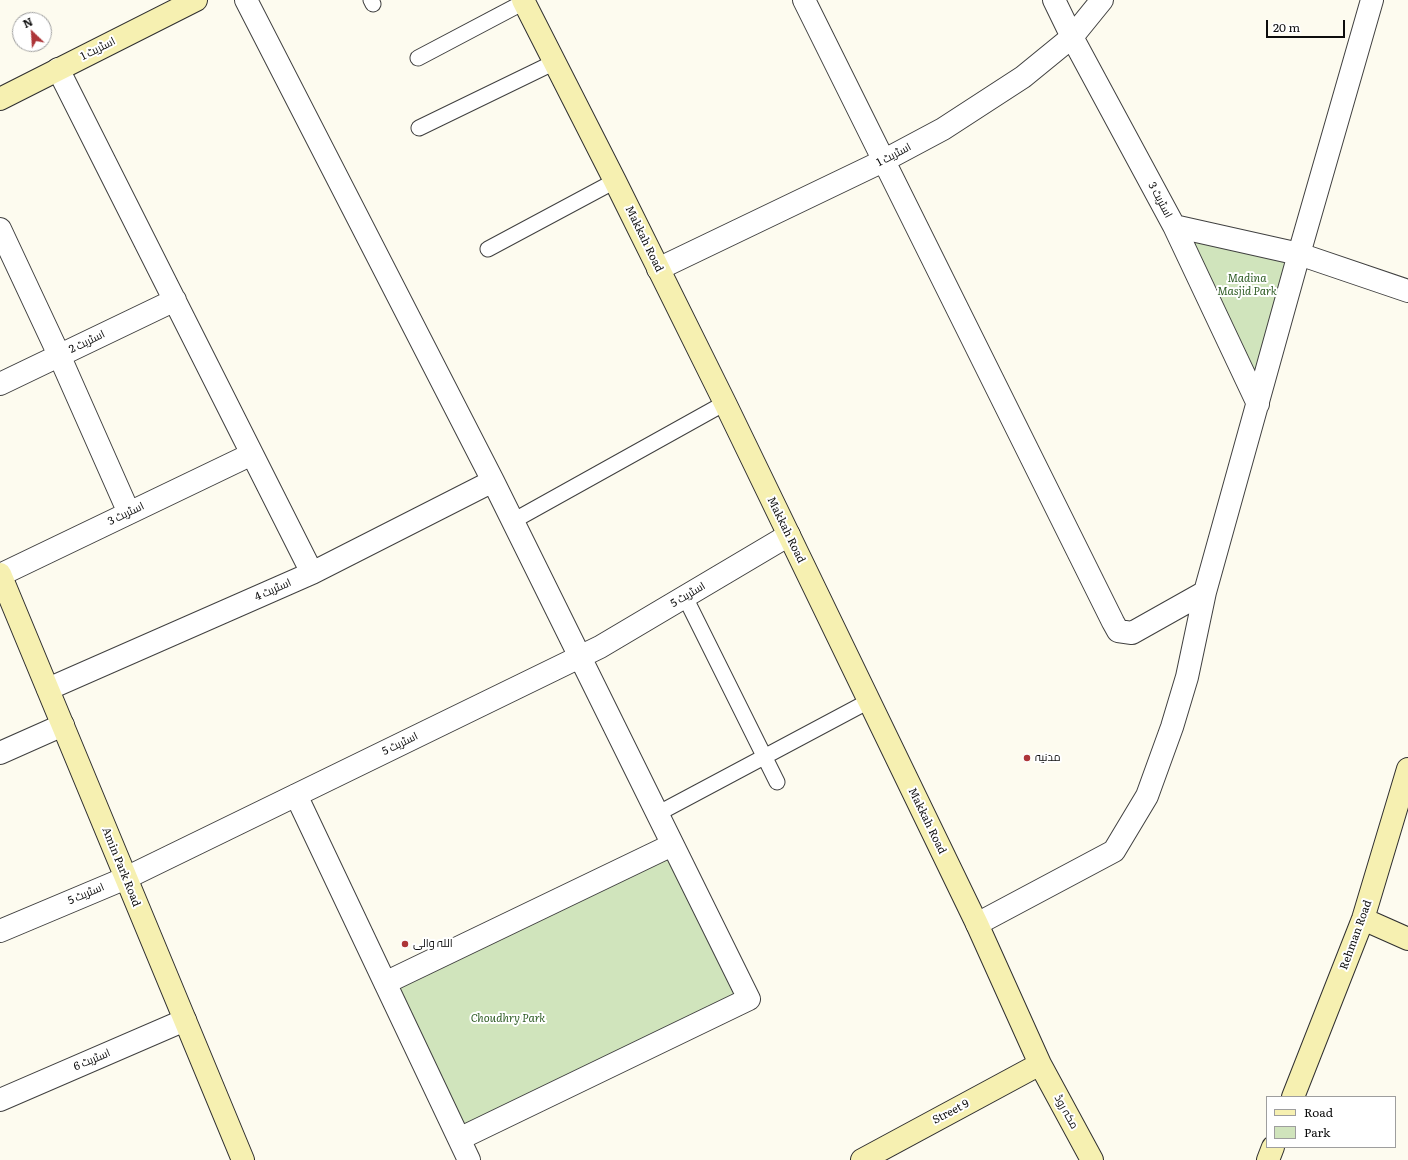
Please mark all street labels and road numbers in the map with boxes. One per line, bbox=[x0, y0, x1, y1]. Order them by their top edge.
street label: اسٹریٹ 1 bbox=[78, 35, 118, 63]
street label: اسٹریٹ 1 bbox=[874, 140, 914, 170]
street label: اسٹریٹ 3 bbox=[1145, 180, 1175, 220]
street label: Makkah Road bbox=[622, 204, 666, 274]
street label: اسٹریٹ 2 bbox=[67, 328, 107, 356]
street label: Makkah Road bbox=[764, 495, 808, 565]
street label: اسٹریٹ 3 bbox=[106, 500, 146, 528]
street label: اسٹریٹ 4 bbox=[253, 576, 293, 604]
street label: اسٹریٹ 5 bbox=[668, 579, 708, 611]
street label: اسٹریٹ 5 bbox=[380, 730, 420, 758]
street label: Makkah Road bbox=[905, 786, 949, 856]
street label: Amin Park Road bbox=[99, 825, 143, 909]
street label: اسٹریٹ 5 bbox=[66, 880, 106, 908]
street label: Rehman Road bbox=[1337, 898, 1375, 972]
street label: اسٹریٹ 6 bbox=[72, 1046, 112, 1074]
street label: مکہ روڈ bbox=[1051, 1093, 1081, 1131]
street label: Street 9 bbox=[930, 1097, 972, 1127]

